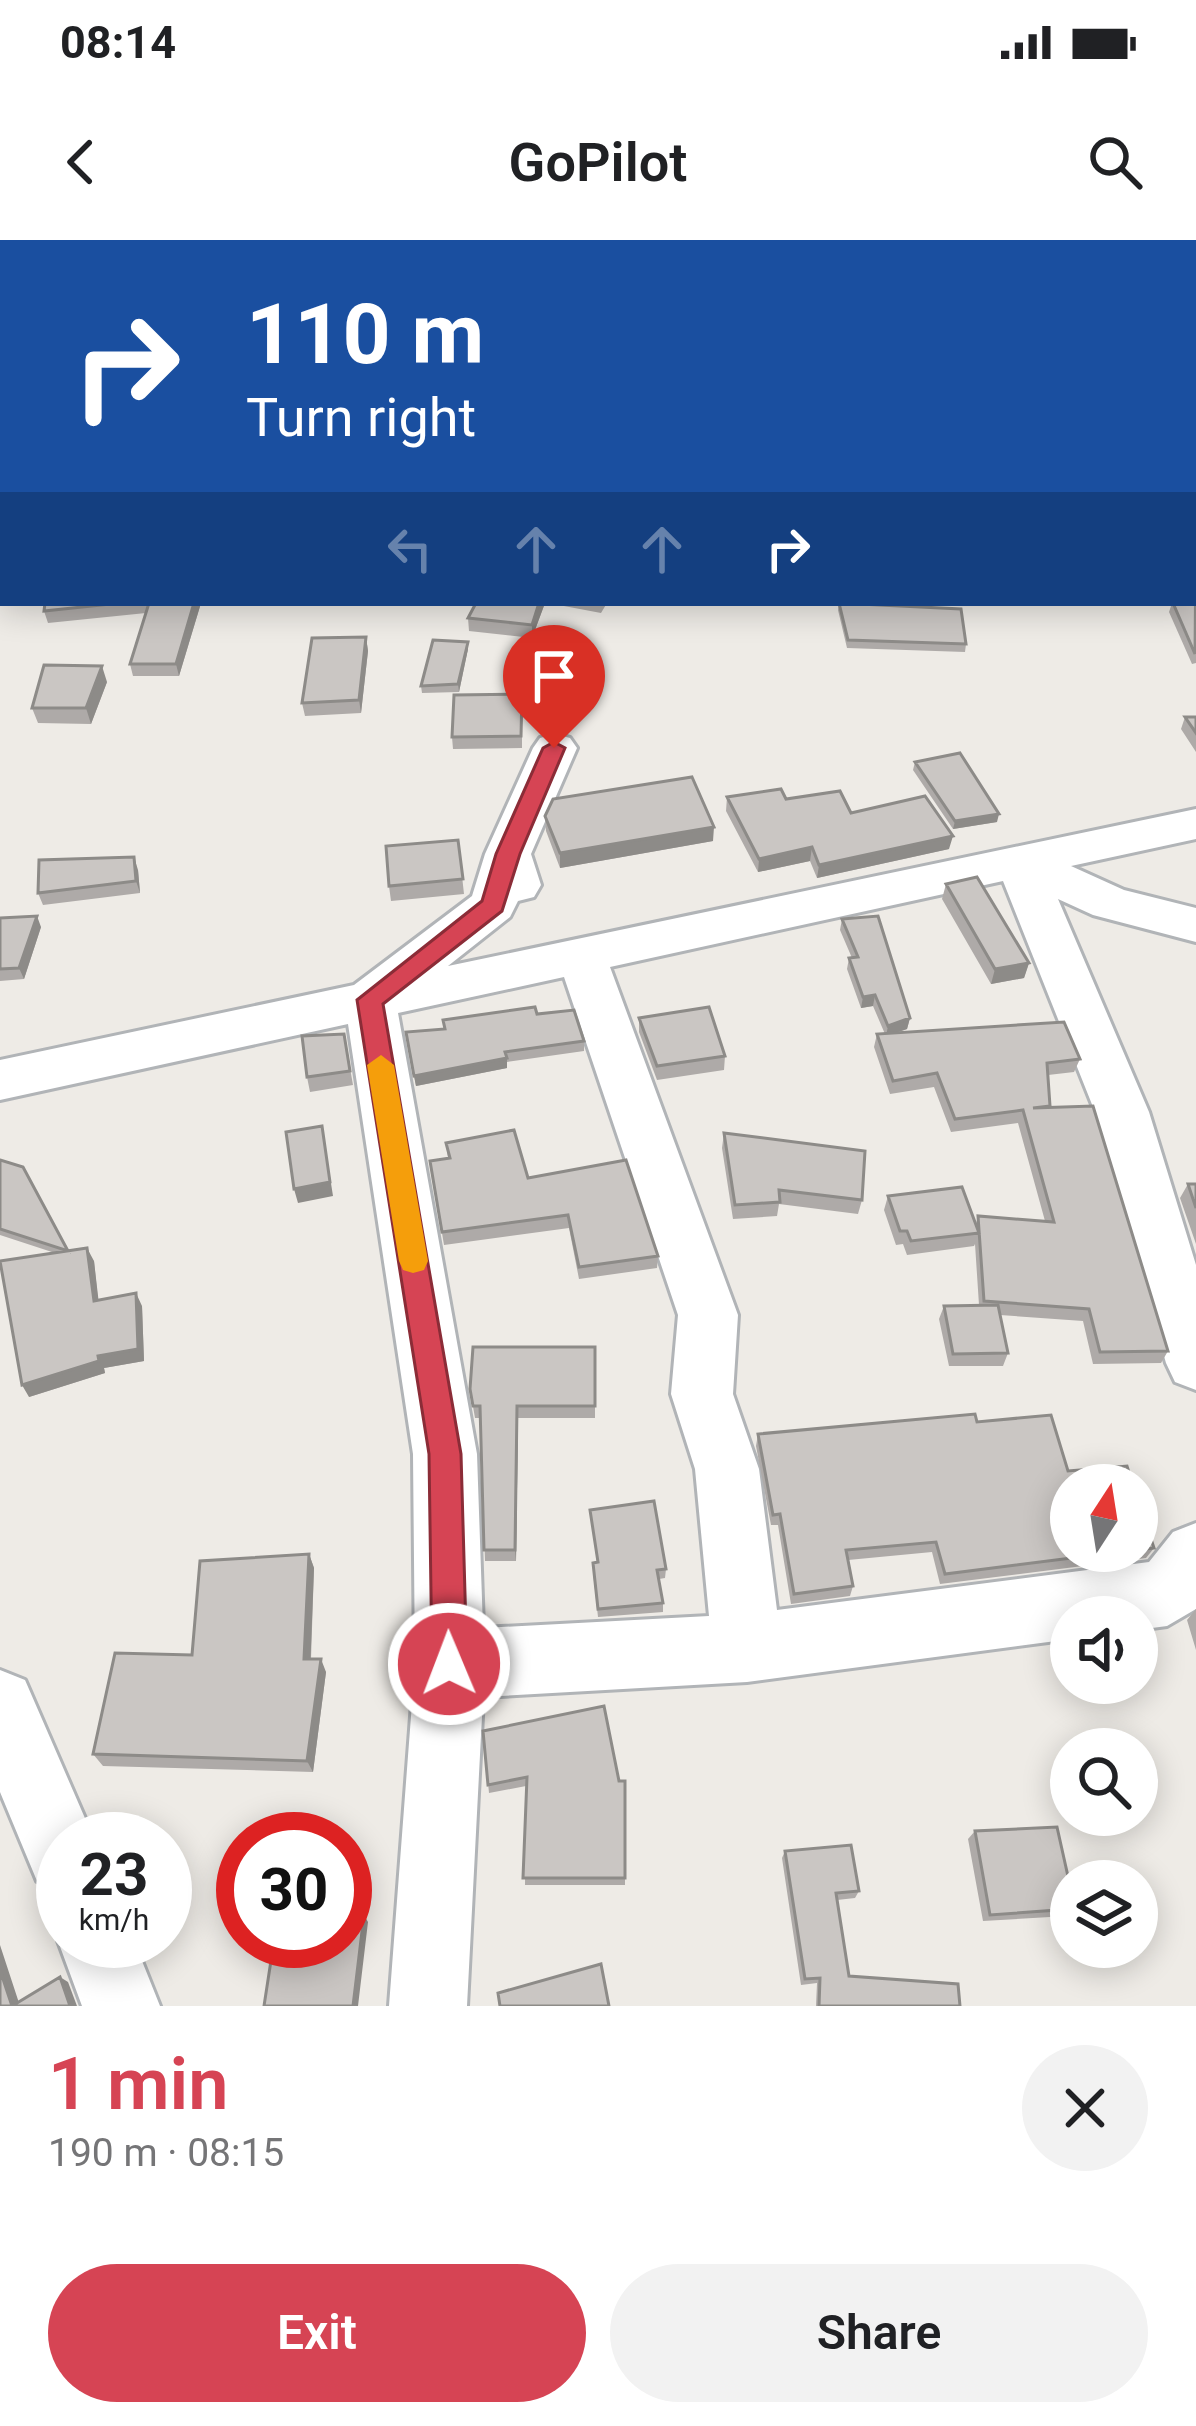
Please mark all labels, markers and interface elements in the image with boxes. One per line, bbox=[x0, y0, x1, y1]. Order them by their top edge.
text: 08:14 bbox=[60, 16, 176, 69]
icon: back bbox=[48, 129, 114, 195]
icon: search bbox=[1082, 129, 1148, 195]
text: GoPilot bbox=[509, 131, 687, 194]
text: 110 m bbox=[246, 285, 484, 384]
icon: right bbox=[48, 288, 204, 444]
text: Turn right bbox=[246, 386, 476, 449]
icon: left bbox=[377, 516, 443, 582]
icon: ahead bbox=[503, 516, 569, 582]
icon: ahead bbox=[629, 516, 695, 582]
icon: right bbox=[755, 516, 821, 582]
pin bbox=[503, 625, 605, 748]
icon: arrive bbox=[521, 643, 587, 709]
north arrow bbox=[1050, 1464, 1158, 1572]
map controls bbox=[1050, 1464, 1158, 1968]
button: sound bbox=[1050, 1596, 1158, 1704]
position arrow bbox=[386, 1601, 512, 1727]
button: search bbox=[1050, 1728, 1158, 1836]
speed limit sign: 30 bbox=[216, 1812, 372, 1968]
text: 23 bbox=[80, 1839, 148, 1910]
button: layers bbox=[1050, 1860, 1158, 1968]
text: km/h bbox=[79, 1902, 149, 1937]
text: 1 min bbox=[48, 2042, 229, 2127]
button: close bbox=[1022, 2045, 1148, 2171]
text: 190 m · 08:15 bbox=[48, 2130, 284, 2176]
button: Exit bbox=[48, 2264, 586, 2402]
button: Share bbox=[610, 2264, 1148, 2402]

